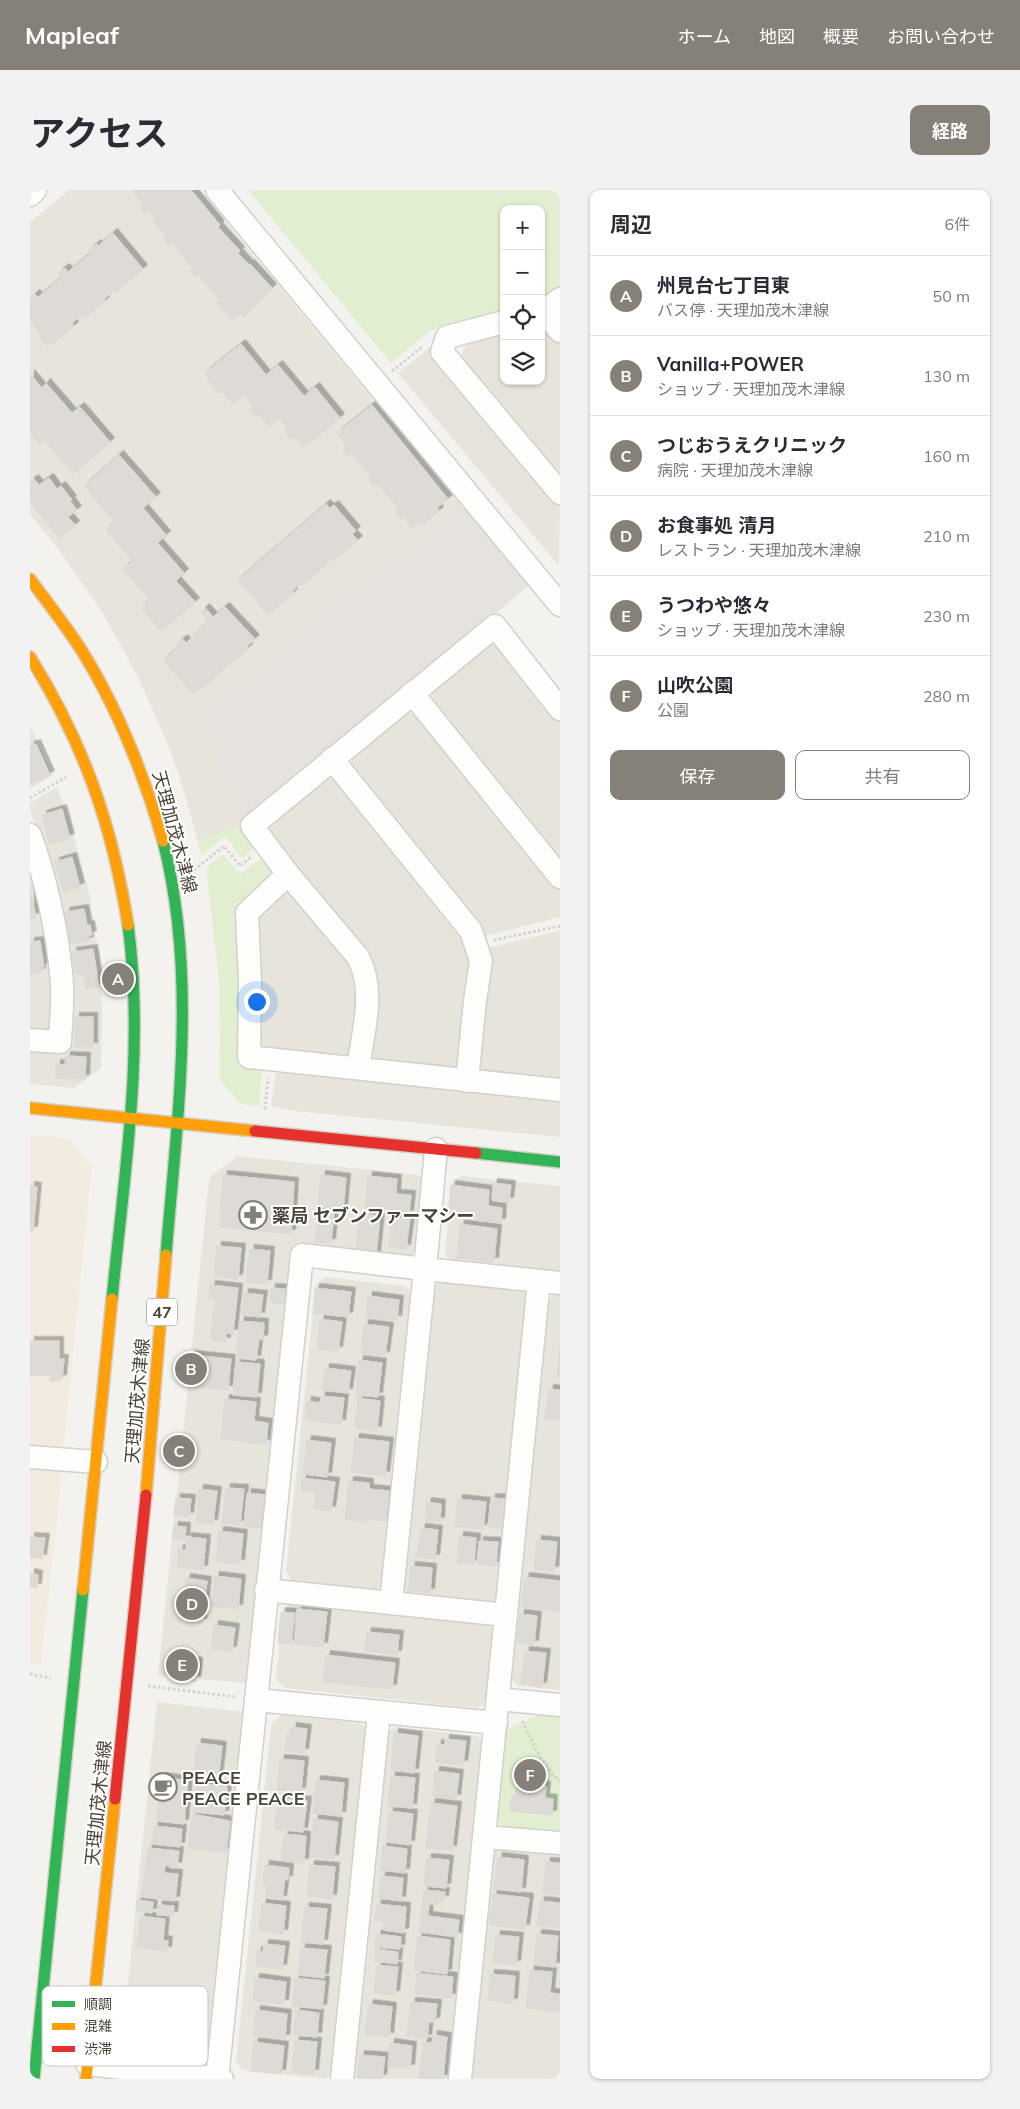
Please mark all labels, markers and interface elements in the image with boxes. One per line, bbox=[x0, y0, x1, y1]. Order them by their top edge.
text: Mapleaf bbox=[25, 20, 119, 50]
text: ホーム bbox=[678, 25, 731, 48]
text: 地図 bbox=[759, 25, 795, 48]
text: 概要 bbox=[823, 25, 859, 48]
text: お問い合わせ bbox=[887, 25, 995, 48]
button: 経路 bbox=[910, 105, 990, 155]
text: アクセス bbox=[30, 111, 168, 155]
map controls bbox=[500, 205, 545, 385]
button: + bbox=[500, 205, 545, 250]
text: 周辺 bbox=[610, 211, 652, 237]
text: 6件 bbox=[944, 214, 970, 234]
button: − bbox=[500, 250, 545, 295]
text: 州見台七丁目東 bbox=[657, 273, 790, 297]
text: A bbox=[620, 286, 632, 306]
text: 50 m bbox=[933, 286, 970, 306]
button: locate bbox=[500, 295, 545, 340]
text: バス停 · 天理加茂木津線 bbox=[657, 300, 829, 320]
button: layers bbox=[500, 340, 545, 385]
text: Vanilla+POWER bbox=[657, 352, 804, 376]
text: B bbox=[620, 366, 632, 386]
text: 130 m bbox=[923, 366, 970, 386]
text: ショップ · 天理加茂木津線 bbox=[657, 379, 845, 399]
text: つじおうえクリニック bbox=[657, 433, 847, 457]
text: C bbox=[621, 446, 631, 466]
text: 160 m bbox=[923, 446, 970, 466]
text: 病院 · 天理加茂木津線 bbox=[657, 460, 813, 480]
text: お食事処 清月 bbox=[657, 513, 776, 537]
text: D bbox=[620, 526, 632, 546]
text: 210 m bbox=[923, 526, 970, 546]
text: レストラン · 天理加茂木津線 bbox=[657, 540, 861, 560]
text: うつわや悠々 bbox=[657, 593, 771, 617]
text: E bbox=[621, 606, 631, 626]
text: 230 m bbox=[923, 606, 970, 626]
text: ショップ · 天理加茂木津線 bbox=[657, 620, 845, 640]
text: 山吹公園 bbox=[657, 673, 733, 697]
text: F bbox=[621, 686, 631, 706]
text: 280 m bbox=[923, 686, 970, 706]
text: 公園 bbox=[657, 700, 689, 720]
button: 保存 bbox=[610, 750, 785, 800]
button: 共有 bbox=[795, 750, 970, 800]
street label: 天理加茂木津線 bbox=[148, 768, 202, 896]
pin: A bbox=[102, 960, 134, 998]
your location bbox=[244, 989, 270, 1015]
pharmacy icon: 薬局 セブンファーマシー bbox=[238, 1200, 268, 1230]
place label: 薬局 セブンファーマシー bbox=[272, 1204, 474, 1227]
road number: 47 bbox=[147, 1298, 177, 1326]
street label: 天理加茂木津線 bbox=[120, 1337, 154, 1465]
pin: B bbox=[175, 1350, 207, 1388]
pin: C bbox=[163, 1432, 195, 1470]
pin: D bbox=[176, 1585, 208, 1623]
pin: E bbox=[166, 1646, 198, 1684]
street label: 天理加茂木津線 bbox=[80, 1739, 116, 1867]
pin: F bbox=[514, 1756, 546, 1794]
place label: PEACE PEACE PEACE bbox=[182, 1766, 304, 1810]
cafe icon: PEACE PEACE PEACE bbox=[148, 1772, 178, 1802]
legend bbox=[42, 1986, 208, 2066]
text: 順調 bbox=[84, 1995, 112, 2013]
text: 混雑 bbox=[84, 2017, 112, 2035]
text: 渋滞 bbox=[84, 2040, 112, 2058]

